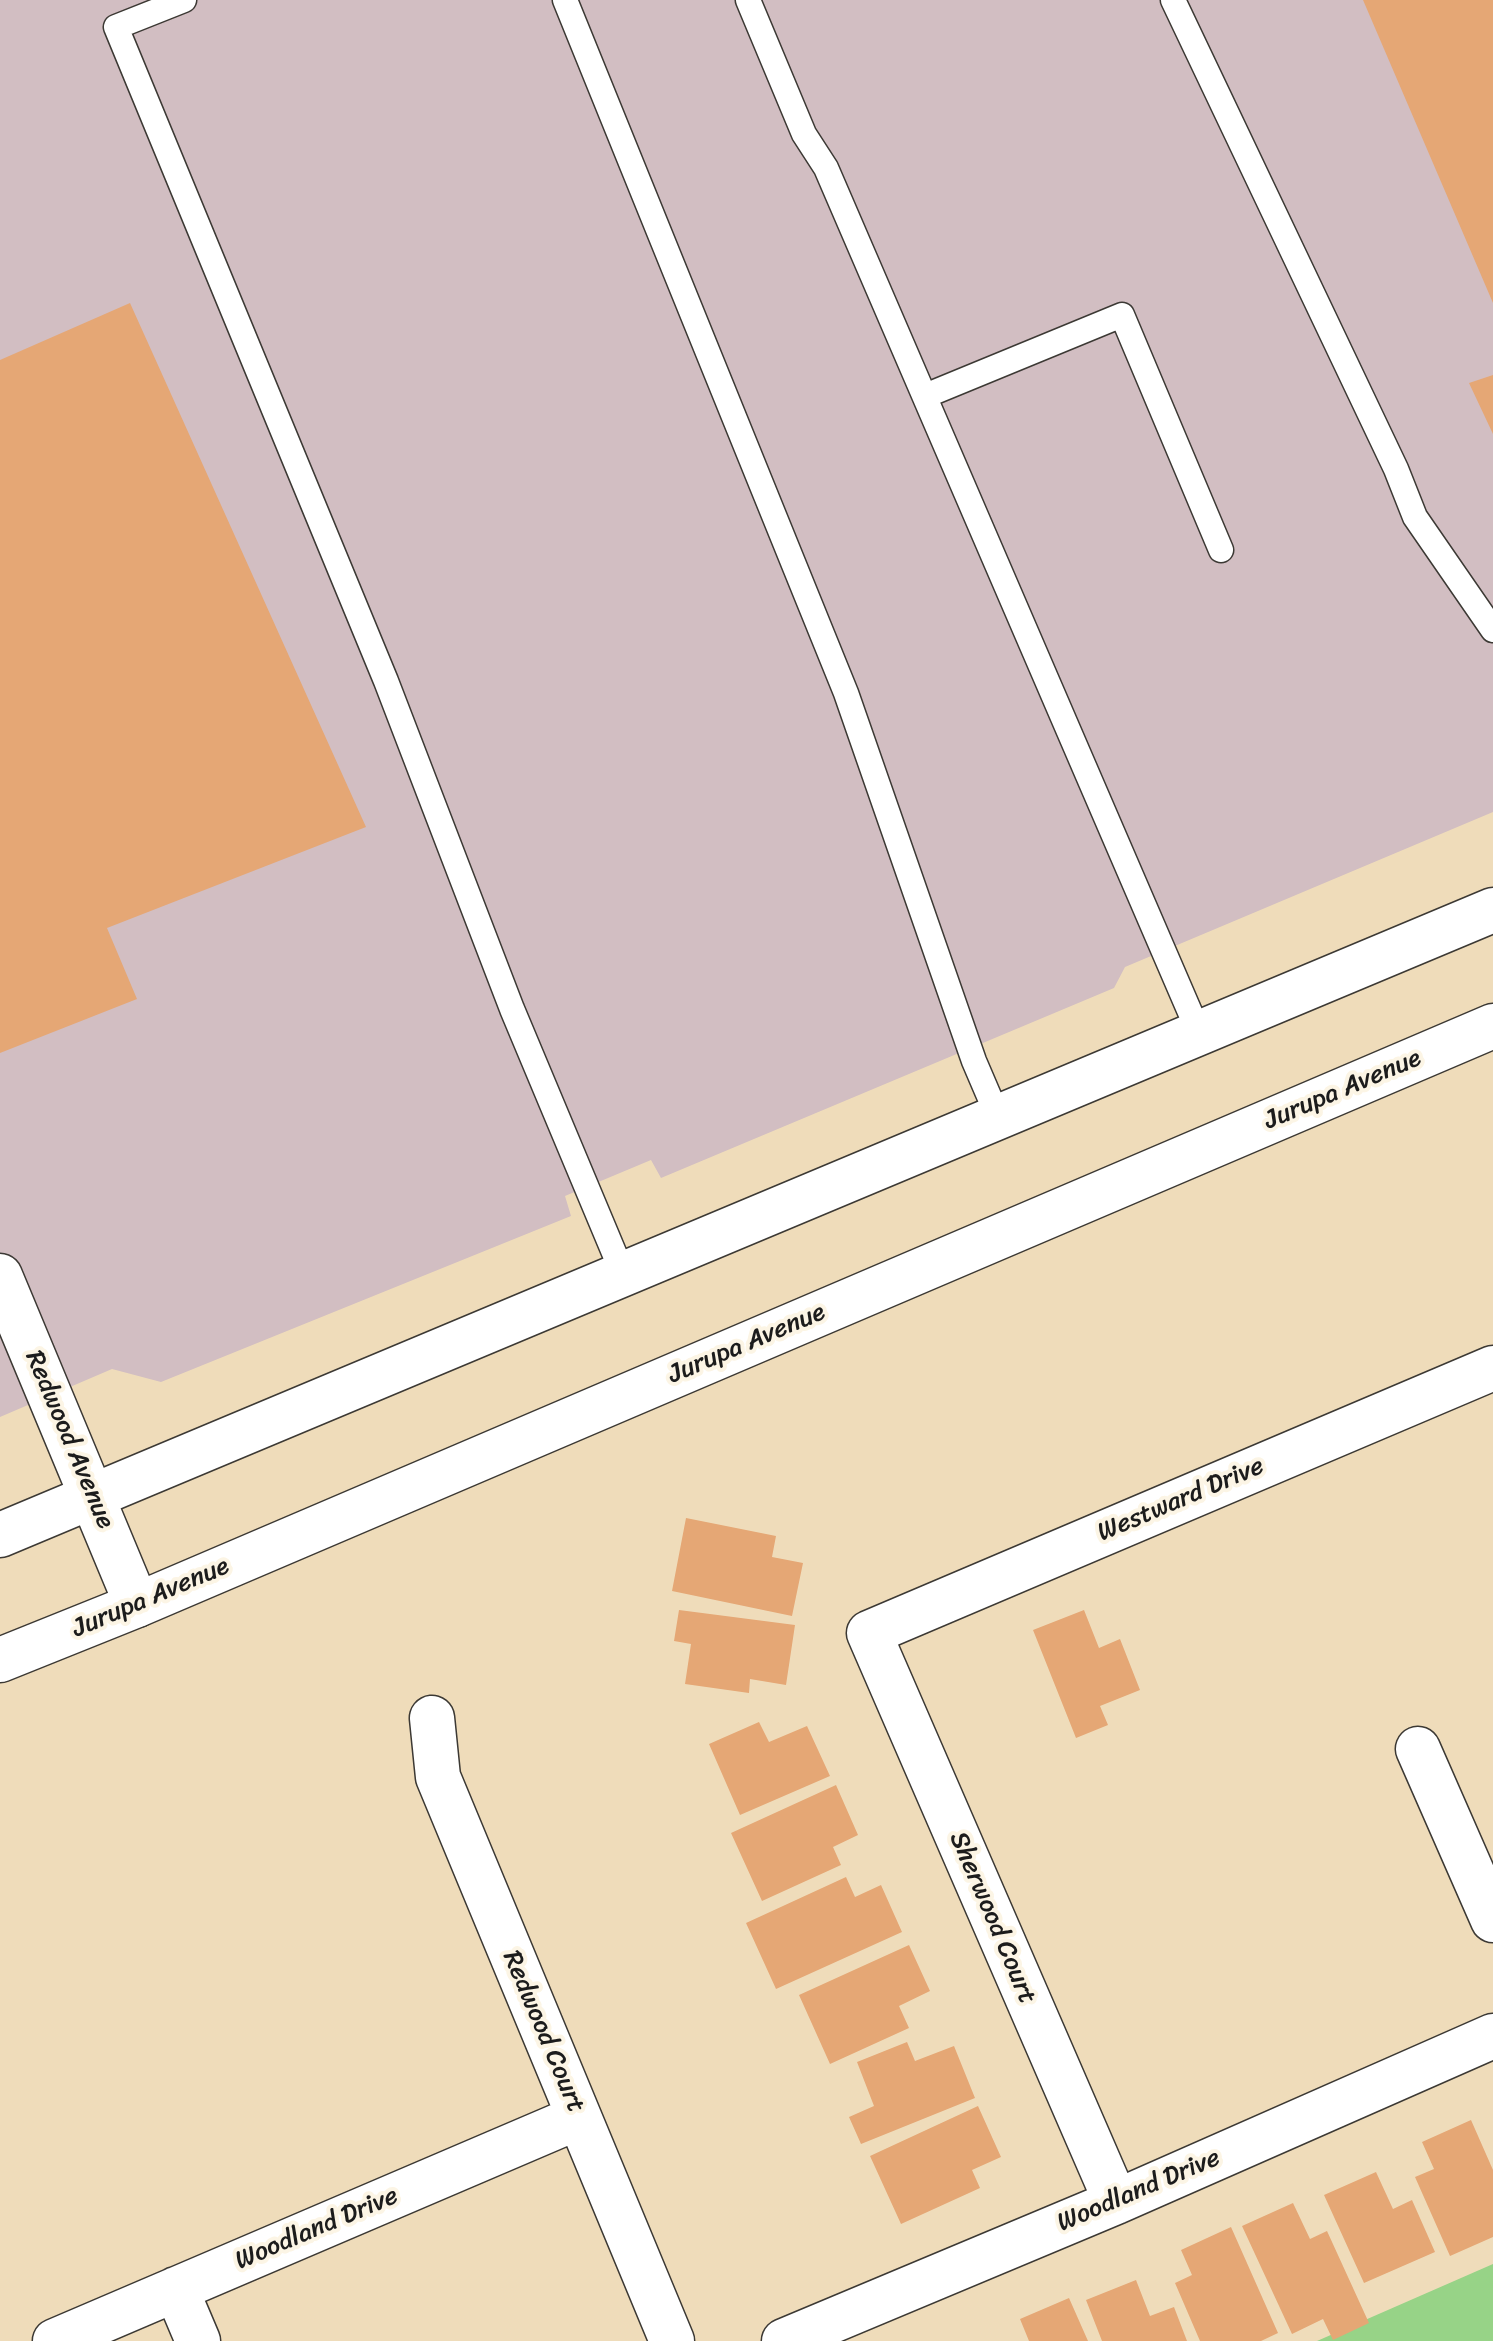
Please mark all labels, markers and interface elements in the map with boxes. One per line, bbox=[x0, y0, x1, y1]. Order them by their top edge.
street label: Jurupa Avenue bbox=[1260, 1043, 1426, 1137]
street label: Jurupa Avenue bbox=[664, 1297, 830, 1391]
street label: Redwood Avenue bbox=[17, 1346, 121, 1534]
street label: Westward Drive bbox=[1093, 1451, 1269, 1549]
street label: Jurupa Avenue bbox=[68, 1551, 234, 1645]
street label: Sherwood Court bbox=[942, 1827, 1042, 2009]
street label: Redwood Court bbox=[495, 1946, 591, 2118]
street label: Woodland Drive bbox=[1053, 2143, 1225, 2239]
street label: Woodland Drive bbox=[231, 2181, 403, 2277]

